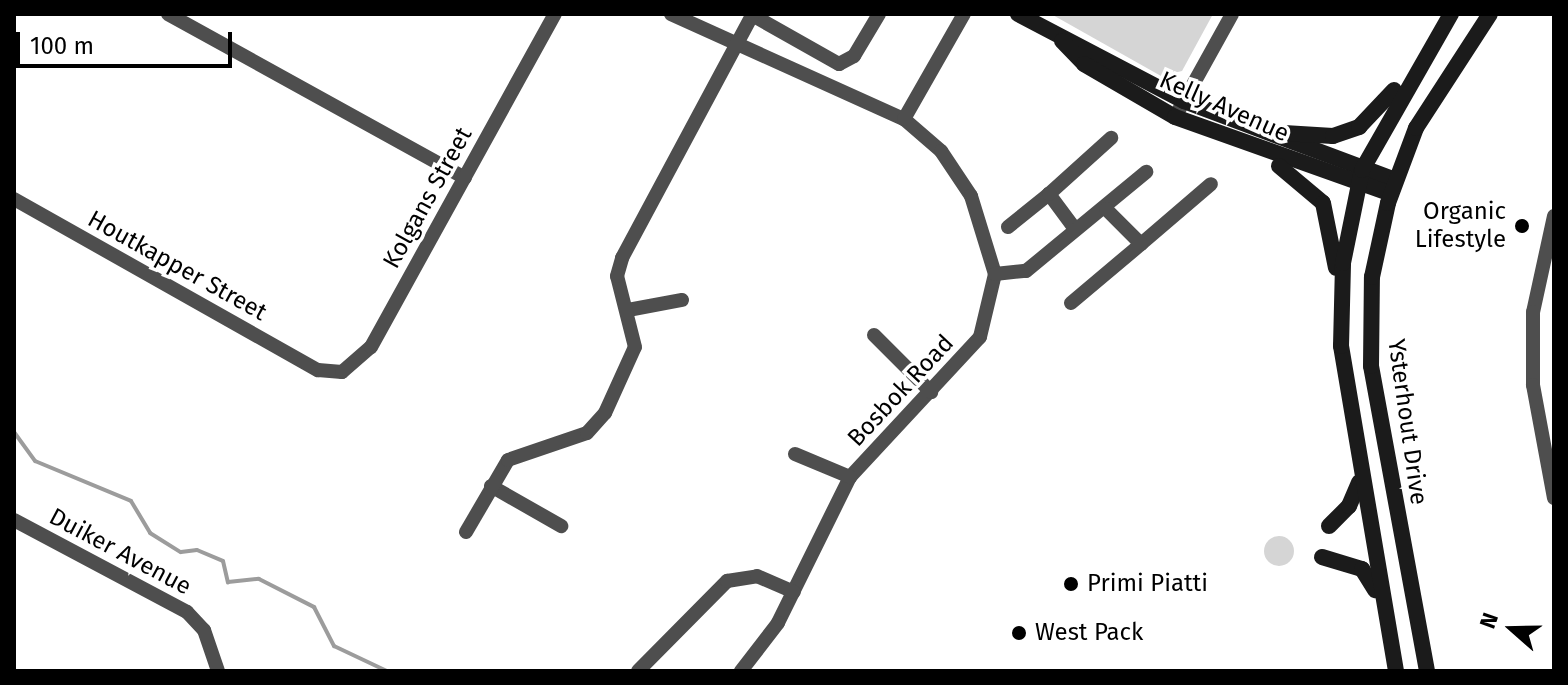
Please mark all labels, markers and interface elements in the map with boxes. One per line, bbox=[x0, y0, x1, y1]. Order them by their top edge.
scale bar bbox=[20, 16, 236, 66]
text: 100 m bbox=[30, 32, 94, 60]
street label: Kelly Avenue bbox=[1155, 66, 1293, 148]
street label: Kolgans Street bbox=[377, 123, 479, 273]
place label: Organic Lifestyle bbox=[1415, 198, 1506, 254]
street label: Houtkapper Street bbox=[82, 205, 272, 327]
marker: Organic Lifestyle bbox=[1513, 217, 1531, 235]
street label: Bosbok Road bbox=[842, 329, 960, 453]
street label: Ysterhout Drive bbox=[1381, 337, 1433, 507]
street label: Duiker Avenue bbox=[44, 503, 196, 601]
place label: Primi Piatti bbox=[1087, 570, 1208, 598]
marker: Primi Piatti bbox=[1062, 575, 1080, 593]
north arrow bbox=[1472, 589, 1552, 669]
text: N bbox=[1474, 609, 1504, 632]
place label: West Pack bbox=[1035, 619, 1143, 647]
marker: West Pack bbox=[1010, 624, 1028, 642]

